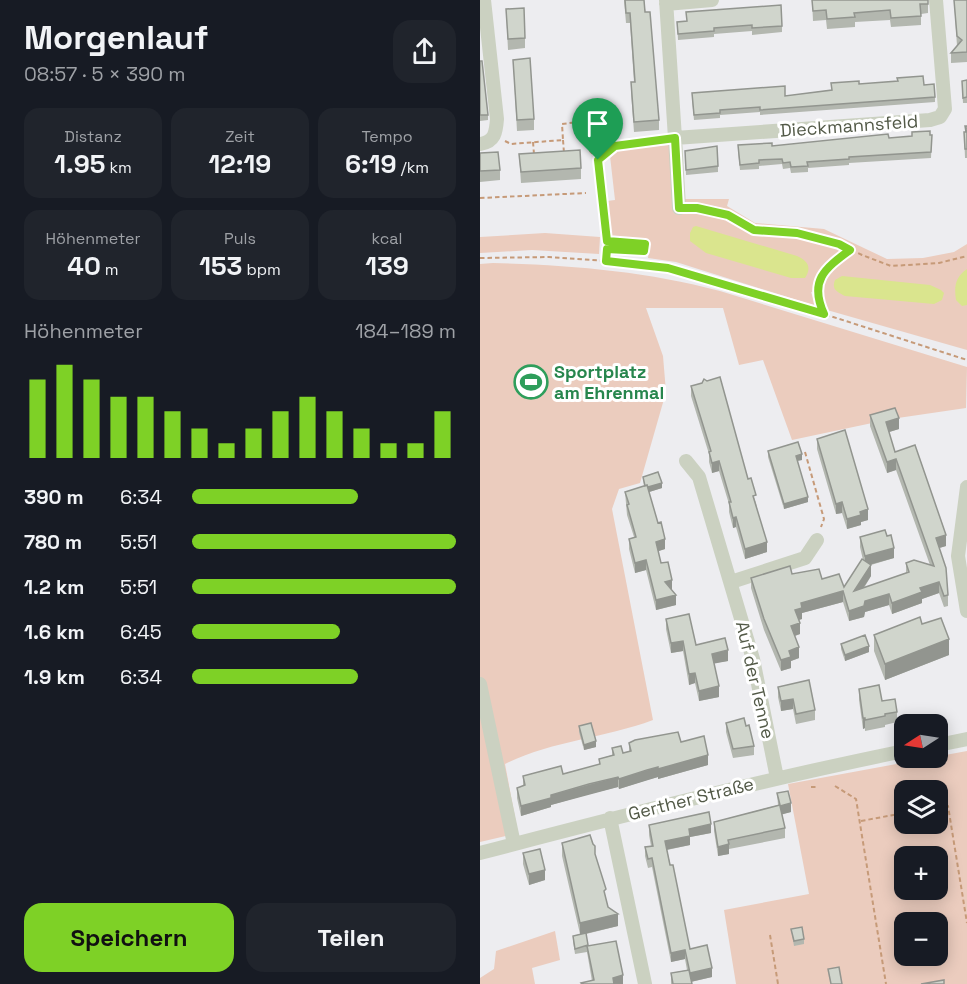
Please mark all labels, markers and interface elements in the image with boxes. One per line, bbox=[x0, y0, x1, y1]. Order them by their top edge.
text: Morgenlauf bbox=[24, 17, 208, 59]
button: share bbox=[393, 20, 456, 83]
text: 08:57 · 5 × 390 m bbox=[24, 61, 186, 87]
pin bbox=[572, 98, 623, 160]
icon: arrive bbox=[581, 107, 614, 140]
street label: Dieckmannsfeld bbox=[779, 109, 919, 142]
text: Distanz bbox=[64, 126, 122, 147]
text: Zeit bbox=[225, 126, 255, 147]
text: Tempo bbox=[361, 126, 413, 147]
text: 1.95 bbox=[54, 147, 105, 181]
text: 12:19 bbox=[209, 147, 271, 181]
text: 6:19 bbox=[345, 147, 397, 181]
text: km bbox=[105, 157, 132, 178]
text: /km bbox=[397, 157, 429, 178]
text: Höhenmeter bbox=[46, 228, 140, 249]
text: Puls bbox=[224, 228, 256, 249]
text: kcal bbox=[372, 228, 402, 249]
text: 40 bbox=[67, 249, 101, 283]
text: 153 bbox=[199, 249, 242, 283]
text: 139 bbox=[365, 249, 409, 283]
text: m bbox=[101, 259, 119, 280]
text: bpm bbox=[242, 259, 281, 280]
text: Höhenmeter bbox=[24, 318, 143, 344]
text: 184–189 m bbox=[355, 318, 456, 344]
place label: Sportplatz am Ehrenmal bbox=[554, 360, 664, 404]
sports icon: Sportplatz am Ehrenmal bbox=[513, 364, 549, 400]
text: 390 m bbox=[24, 484, 84, 510]
text: 6:34 bbox=[120, 484, 162, 510]
text: 780 m bbox=[24, 529, 82, 555]
text: 5:51 bbox=[120, 529, 157, 555]
text: 1.2 km bbox=[24, 574, 84, 600]
text: 5:51 bbox=[120, 574, 157, 600]
text: 1.6 km bbox=[24, 619, 85, 645]
text: 6:45 bbox=[120, 619, 162, 645]
street label: Auf der Tenne bbox=[731, 619, 780, 741]
text: 1.9 km bbox=[24, 664, 85, 690]
text: 6:34 bbox=[120, 664, 162, 690]
north arrow bbox=[894, 714, 948, 768]
map controls bbox=[894, 714, 948, 966]
street label: Gerther Straße bbox=[626, 772, 756, 825]
button: layers bbox=[894, 780, 948, 834]
button: + bbox=[894, 846, 948, 900]
button: Speichern bbox=[24, 903, 234, 972]
button: Teilen bbox=[246, 903, 456, 972]
button: − bbox=[894, 912, 948, 966]

